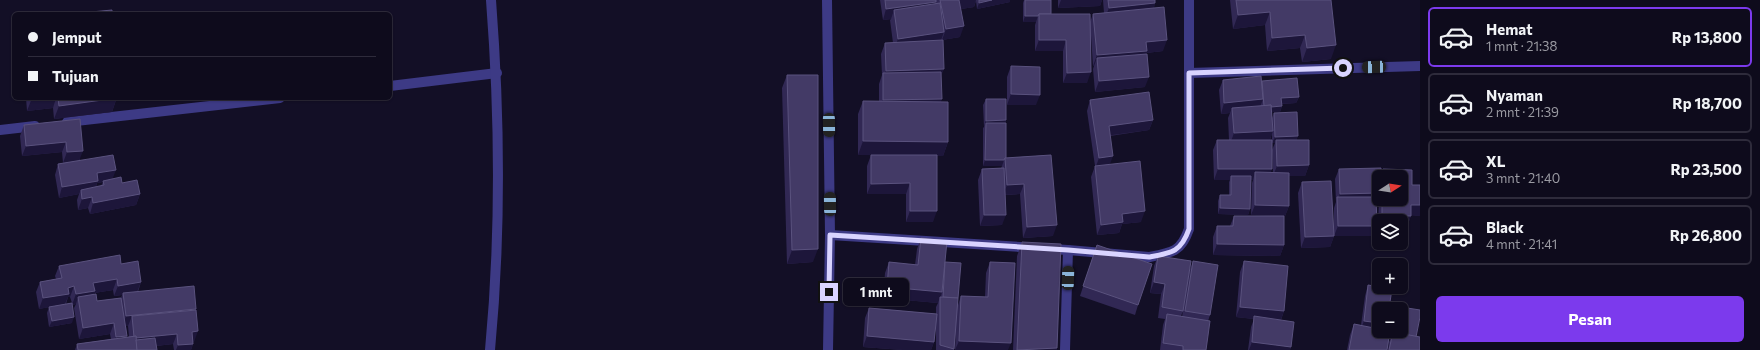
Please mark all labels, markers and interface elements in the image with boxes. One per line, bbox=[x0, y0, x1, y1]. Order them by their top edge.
icon: car bbox=[1438, 19, 1474, 55]
text: Hemat bbox=[1486, 20, 1532, 38]
text: Jemput bbox=[52, 28, 102, 46]
text: Rp 13,800 bbox=[1672, 28, 1742, 46]
text: 1 mnt · 21:38 bbox=[1486, 38, 1557, 54]
route start bbox=[1334, 59, 1352, 77]
car bbox=[1362, 61, 1386, 73]
text: Tujuan bbox=[52, 67, 99, 85]
icon: car bbox=[1438, 85, 1474, 121]
text: Nyaman bbox=[1486, 86, 1543, 104]
text: Rp 18,700 bbox=[1672, 94, 1742, 112]
text: 2 mnt · 21:39 bbox=[1486, 104, 1559, 120]
car bbox=[823, 113, 835, 137]
icon: car bbox=[1438, 151, 1474, 187]
text: XL bbox=[1486, 152, 1505, 170]
text: Rp 23,500 bbox=[1670, 160, 1742, 178]
north arrow bbox=[1372, 170, 1408, 206]
map controls bbox=[1372, 170, 1408, 338]
text: 3 mnt · 21:40 bbox=[1486, 170, 1560, 186]
car bbox=[824, 192, 836, 216]
button: layers bbox=[1372, 214, 1408, 250]
icon: car bbox=[1438, 217, 1474, 253]
text: Black bbox=[1486, 218, 1524, 236]
text: Rp 26,800 bbox=[1670, 226, 1742, 244]
text: 4 mnt · 21:41 bbox=[1486, 236, 1557, 252]
button: + bbox=[1372, 258, 1408, 294]
car bbox=[1062, 266, 1074, 290]
callout: 1 mnt bbox=[843, 278, 909, 306]
route end bbox=[820, 283, 838, 301]
text: 1 mnt bbox=[860, 284, 892, 300]
button: Pesan bbox=[1436, 296, 1744, 342]
button: − bbox=[1372, 302, 1408, 338]

